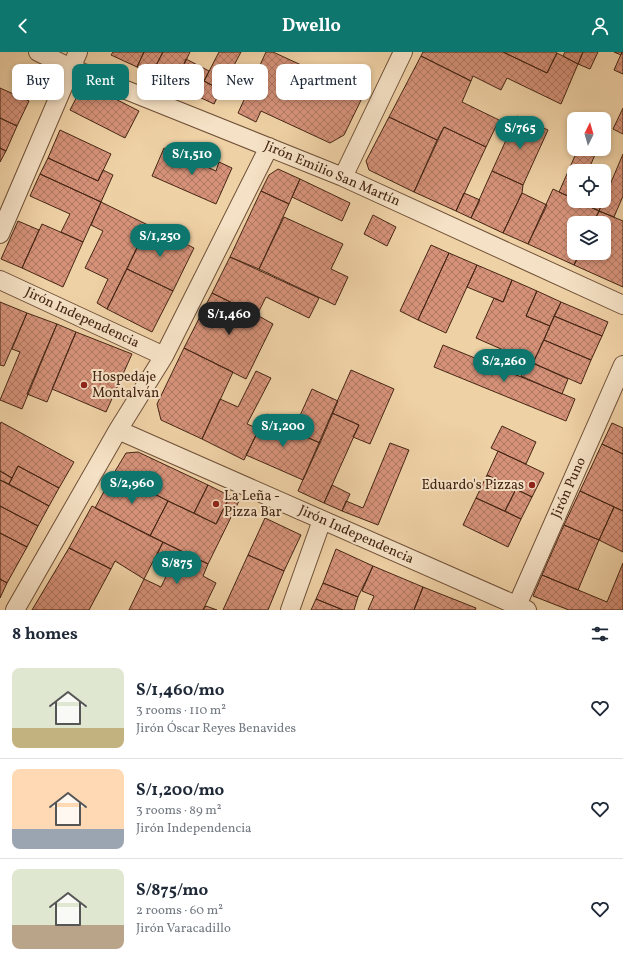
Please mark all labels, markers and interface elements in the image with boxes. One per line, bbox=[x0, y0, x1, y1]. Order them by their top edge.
text: Dwello bbox=[282, 14, 341, 39]
icon: back bbox=[12, 15, 34, 37]
icon: person bbox=[589, 15, 611, 37]
chip: Buy bbox=[12, 64, 64, 100]
chip: Rent bbox=[72, 64, 129, 100]
chip: Filters bbox=[137, 64, 204, 100]
chip: New bbox=[212, 64, 268, 100]
chip: Apartment bbox=[276, 64, 371, 100]
north arrow bbox=[567, 112, 611, 156]
map controls bbox=[567, 112, 611, 260]
pin: S/765 bbox=[492, 116, 548, 150]
text: S/765 bbox=[504, 120, 536, 138]
street label: Jirón Emilio San Martín bbox=[261, 137, 403, 211]
pin: S/1,510 bbox=[155, 142, 229, 176]
text: S/1,510 bbox=[172, 146, 212, 164]
button: locate bbox=[567, 164, 611, 208]
button: layers bbox=[567, 216, 611, 260]
pin: S/1,250 bbox=[123, 224, 197, 258]
text: S/1,250 bbox=[139, 228, 181, 246]
street label: Jirón Independencia bbox=[22, 283, 142, 353]
pin: S/1,460 bbox=[192, 302, 266, 336]
text: S/1,460 bbox=[207, 306, 251, 324]
pin: S/2,260 bbox=[467, 349, 541, 383]
text: S/2,260 bbox=[482, 353, 526, 371]
place label: Hospedaje Montalván bbox=[92, 368, 159, 403]
marker: Hospedaje Montalván bbox=[79, 380, 89, 390]
pin: S/1,200 bbox=[246, 414, 320, 448]
text: S/1,200 bbox=[261, 418, 305, 436]
street label: Jirón Puno bbox=[547, 454, 591, 522]
pin: S/2,960 bbox=[95, 471, 169, 505]
text: S/2,960 bbox=[110, 475, 154, 493]
place label: Eduardo's Pizzas bbox=[421, 476, 524, 495]
marker: Eduardo's Pizzas bbox=[527, 480, 537, 490]
place label: La Leña - Pizza Bar bbox=[224, 487, 282, 522]
marker: La Leña - Pizza Bar bbox=[211, 499, 221, 509]
street label: Jirón Independencia bbox=[295, 501, 417, 569]
pin: S/875 bbox=[149, 551, 205, 585]
text: S/875 bbox=[161, 555, 193, 573]
text: 8 homes bbox=[12, 623, 78, 646]
icon: filters bbox=[589, 623, 611, 645]
text: S/1,460/mo bbox=[136, 679, 225, 702]
icon: home bbox=[44, 684, 92, 732]
icon: heart bbox=[589, 697, 611, 719]
text: 3 rooms · 110 m² bbox=[136, 702, 226, 720]
text: Jirón Óscar Reyes Benavides bbox=[136, 720, 296, 738]
text: S/1,200/mo bbox=[136, 779, 224, 802]
icon: home bbox=[44, 785, 92, 833]
icon: heart bbox=[589, 798, 611, 820]
text: 3 rooms · 89 m² bbox=[136, 802, 222, 820]
text: Jirón Independencia bbox=[136, 820, 252, 838]
text: S/875/mo bbox=[136, 879, 208, 902]
icon: home bbox=[44, 885, 92, 933]
icon: heart bbox=[589, 898, 611, 920]
text: 2 rooms · 60 m² bbox=[136, 902, 223, 920]
text: Jirón Varacadillo bbox=[136, 920, 231, 938]

